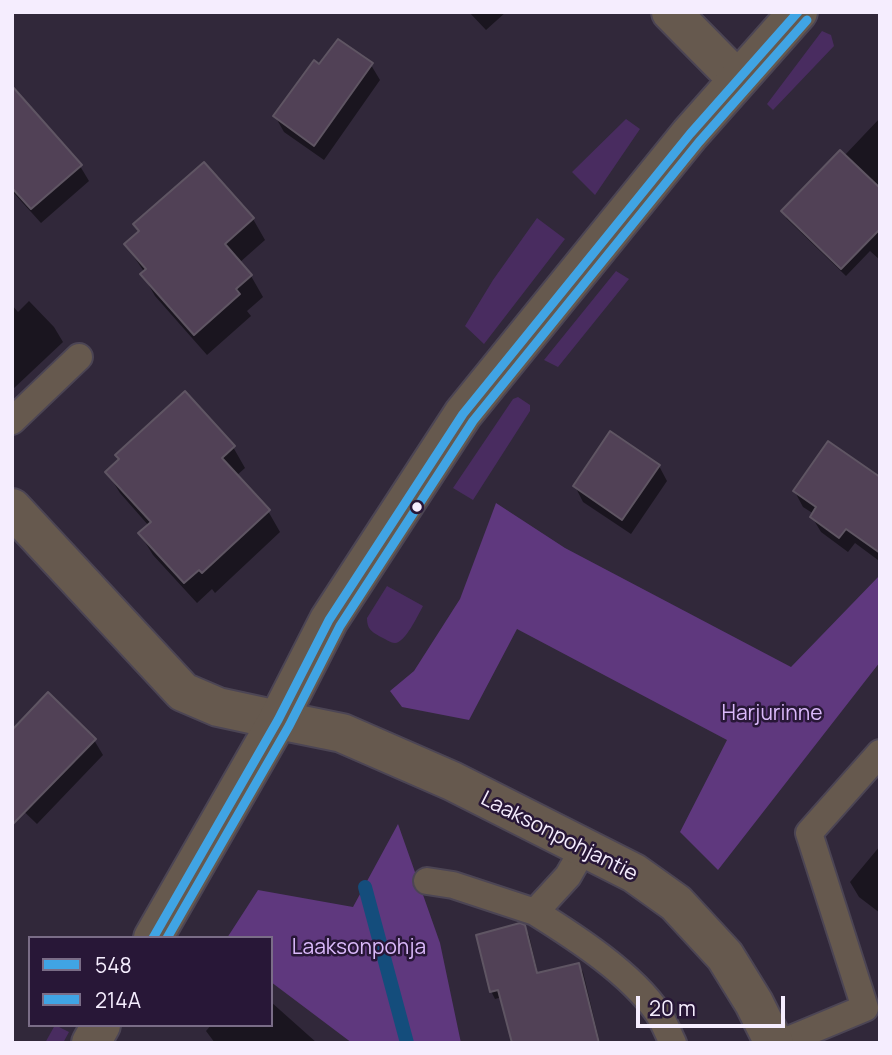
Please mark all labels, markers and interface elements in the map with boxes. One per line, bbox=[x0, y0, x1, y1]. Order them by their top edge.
unlabelled marker bbox=[410, 500, 424, 514]
park label: Harjurinne bbox=[722, 701, 822, 727]
street label: Laaksonpohjantie bbox=[476, 787, 642, 887]
park label: Laaksonpohja bbox=[292, 935, 426, 961]
legend bbox=[28, 936, 273, 1027]
text: 548 bbox=[95, 951, 132, 979]
scale bar bbox=[640, 982, 789, 1026]
text: 214A bbox=[95, 986, 141, 1014]
text: 20 m bbox=[649, 994, 696, 1022]

